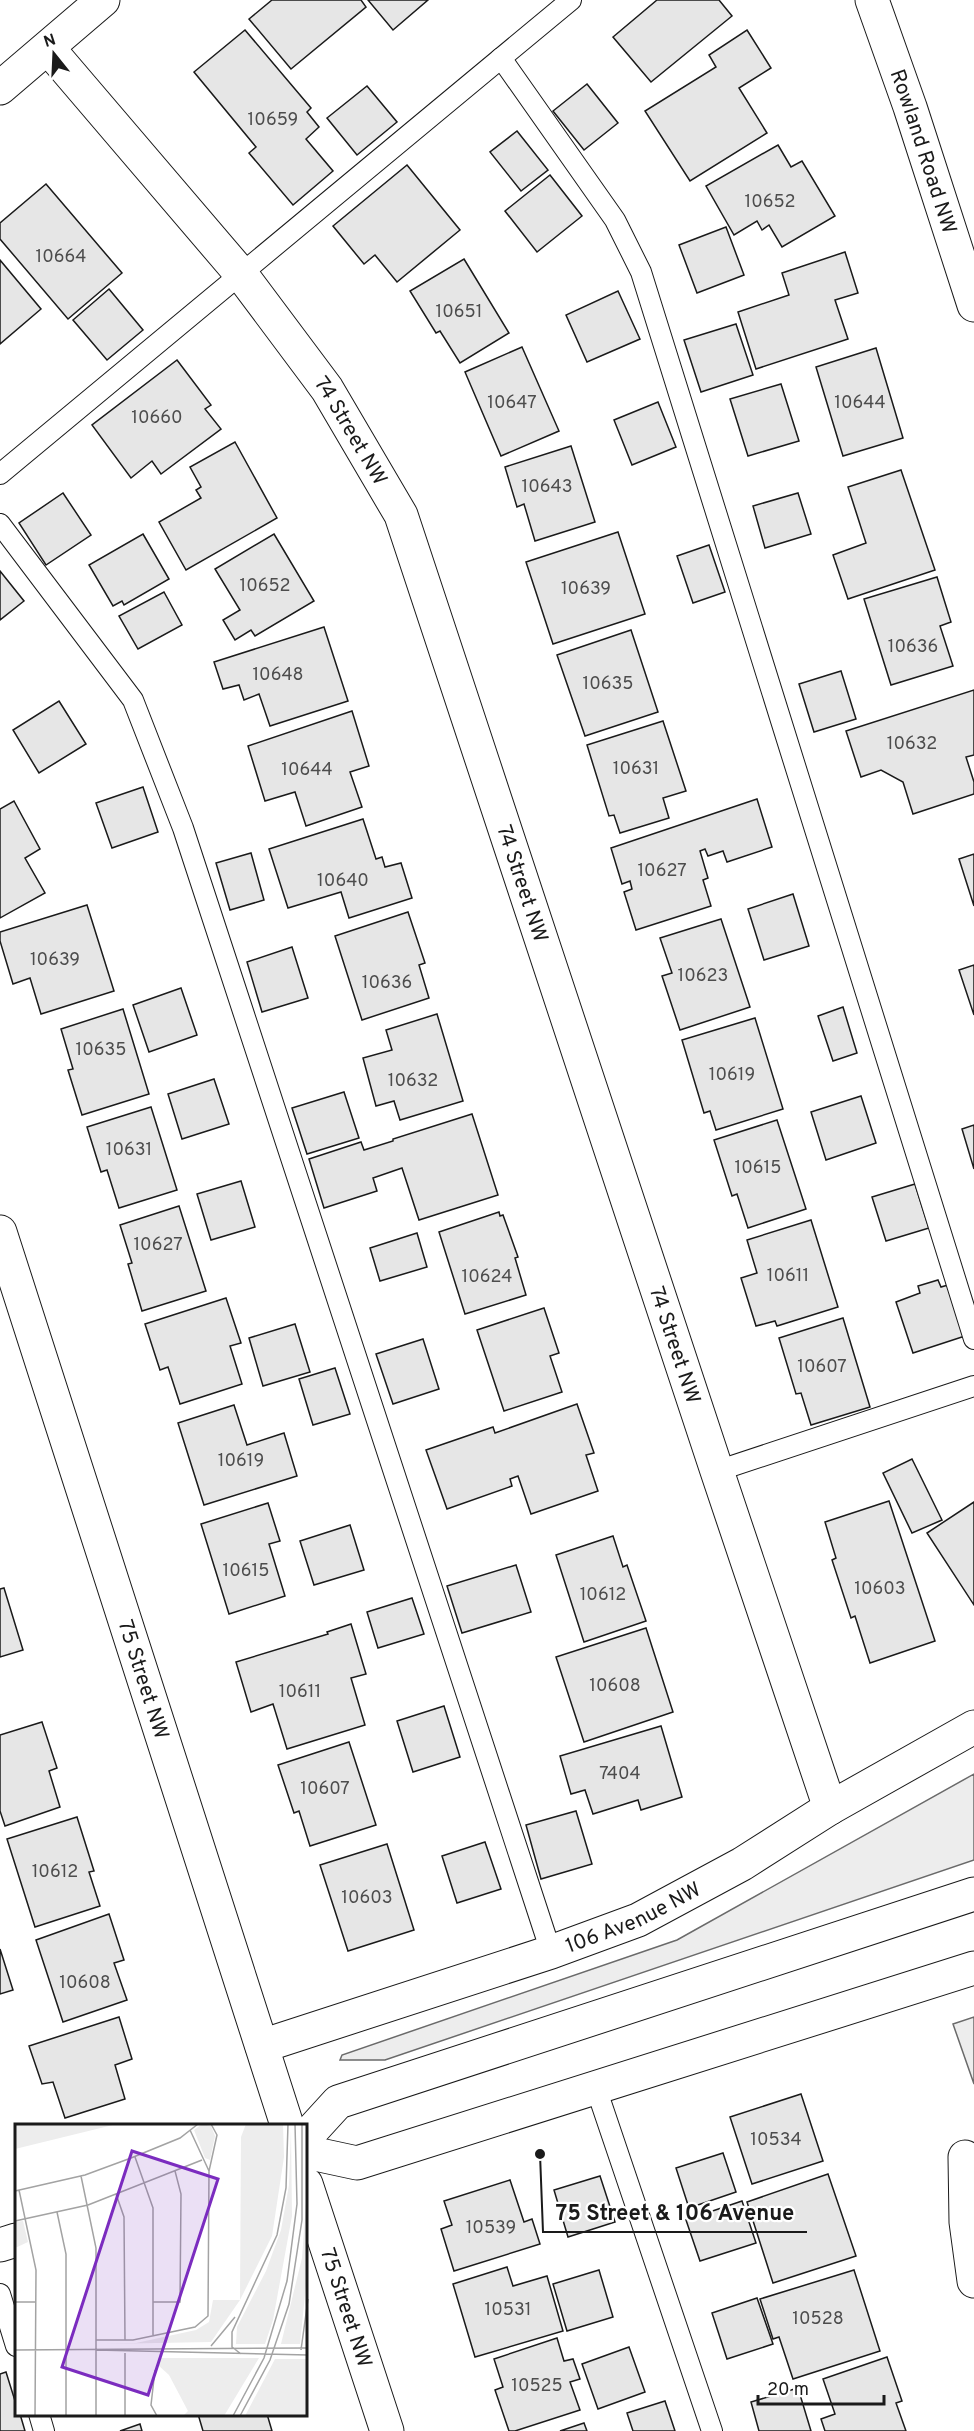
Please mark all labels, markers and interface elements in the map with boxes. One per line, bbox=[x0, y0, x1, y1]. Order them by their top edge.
north arrow bbox=[24, 24, 84, 84]
text: N bbox=[41, 30, 59, 53]
street label: Rowland Road NW bbox=[883, 66, 962, 237]
house number: 10659 bbox=[248, 109, 298, 132]
house number: 10652 bbox=[744, 191, 796, 214]
house number: 10664 bbox=[36, 246, 86, 269]
house number: 10651 bbox=[436, 301, 482, 324]
street label: 74 Street NW bbox=[307, 372, 393, 491]
house number: 10647 bbox=[487, 392, 537, 415]
house number: 10644 bbox=[834, 392, 886, 415]
house number: 10660 bbox=[131, 407, 183, 430]
house number: 10643 bbox=[521, 476, 573, 499]
house number: 10652 bbox=[239, 575, 291, 598]
house number: 10639 bbox=[561, 578, 611, 601]
house number: 10636 bbox=[888, 636, 938, 659]
house number: 10648 bbox=[252, 664, 304, 687]
house number: 10635 bbox=[582, 673, 634, 696]
house number: 10632 bbox=[887, 733, 937, 756]
house number: 10631 bbox=[613, 758, 659, 781]
house number: 10644 bbox=[281, 759, 333, 782]
street label: 74 Street NW bbox=[489, 822, 553, 946]
house number: 10627 bbox=[637, 860, 687, 883]
house number: 10640 bbox=[317, 870, 369, 893]
house number: 10639 bbox=[30, 949, 80, 972]
house number: 10623 bbox=[678, 965, 728, 988]
house number: 10636 bbox=[362, 972, 412, 995]
house number: 10635 bbox=[75, 1039, 127, 1062]
house number: 10619 bbox=[709, 1064, 755, 1087]
house number: 10632 bbox=[388, 1070, 438, 1093]
house number: 10631 bbox=[106, 1139, 152, 1162]
house number: 10615 bbox=[735, 1157, 781, 1180]
house number: 10627 bbox=[133, 1234, 183, 1257]
house number: 10611 bbox=[767, 1265, 809, 1288]
house number: 10624 bbox=[461, 1266, 513, 1289]
street label: 74 Street NW bbox=[642, 1283, 706, 1408]
house number: 10607 bbox=[797, 1356, 847, 1379]
house number: 10619 bbox=[218, 1450, 264, 1473]
house number: 10615 bbox=[223, 1560, 269, 1583]
house number: 10603 bbox=[854, 1578, 906, 1601]
house number: 10612 bbox=[580, 1584, 626, 1607]
street label: 75 Street NW bbox=[111, 1617, 174, 1743]
house number: 10608 bbox=[589, 1675, 641, 1698]
house number: 10611 bbox=[279, 1681, 321, 1704]
house number: 7404 bbox=[599, 1763, 641, 1786]
house number: 10607 bbox=[300, 1778, 350, 1801]
house number: 10612 bbox=[32, 1861, 78, 1884]
street label: 106 Avenue NW bbox=[562, 1877, 706, 1960]
house number: 10603 bbox=[341, 1887, 393, 1910]
house number: 10608 bbox=[59, 1972, 111, 1995]
inset map bbox=[15, 2124, 308, 2416]
house number: 10534 bbox=[750, 2129, 802, 2152]
callout: 75 Street & 106 Avenue bbox=[543, 2192, 807, 2232]
text: 75 Street & 106 Avenue bbox=[556, 2201, 794, 2228]
house number: 10539 bbox=[466, 2217, 516, 2240]
street label: 75 Street NW bbox=[313, 2245, 377, 2371]
house number: 10531 bbox=[485, 2299, 531, 2322]
house number: 10528 bbox=[792, 2308, 844, 2331]
scale bar bbox=[758, 2368, 884, 2406]
house number: 10525 bbox=[511, 2375, 563, 2398]
text: 20 m bbox=[767, 2379, 809, 2402]

